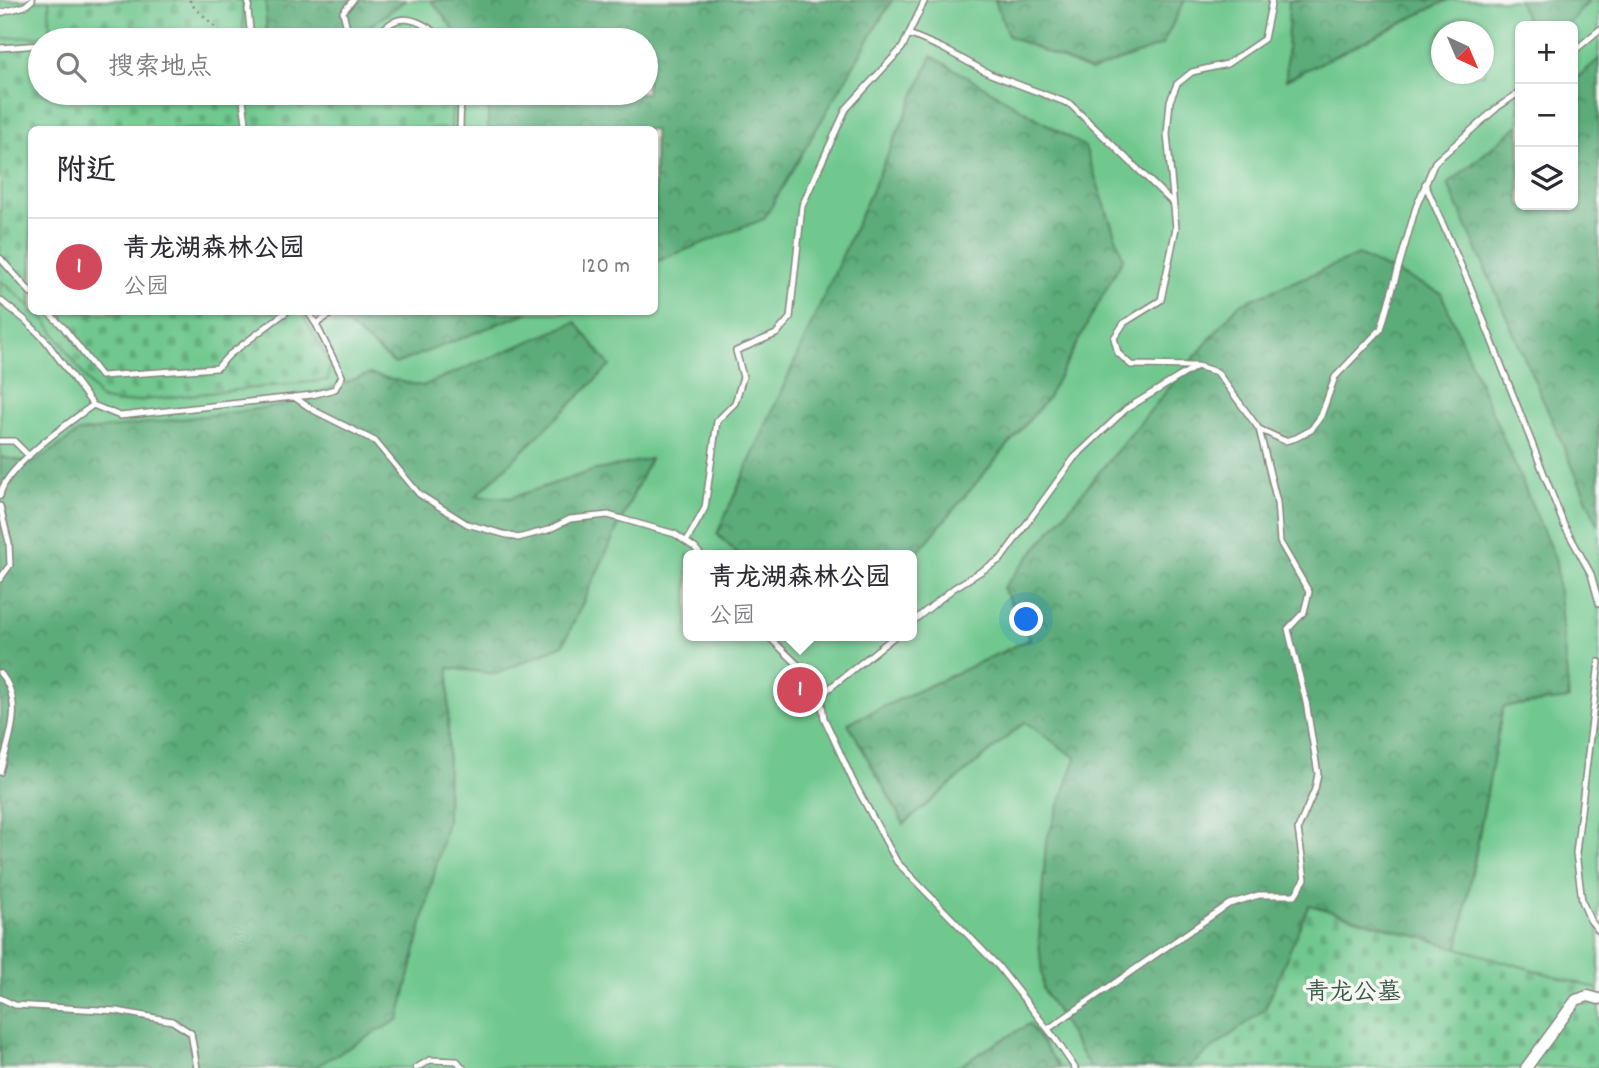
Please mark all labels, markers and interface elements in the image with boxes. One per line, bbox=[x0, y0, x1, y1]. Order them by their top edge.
north arrow bbox=[1431, 21, 1494, 84]
map controls bbox=[1515, 21, 1578, 210]
button: + bbox=[1515, 21, 1578, 84]
search box bbox=[28, 28, 658, 105]
icon: search bbox=[52, 48, 90, 86]
text: 搜索地点 bbox=[108, 50, 212, 87]
button: − bbox=[1515, 84, 1578, 147]
button: layers bbox=[1515, 147, 1578, 210]
text: 附近 bbox=[56, 152, 116, 195]
text: 青龙湖森林公园 bbox=[123, 232, 305, 269]
text: 1 bbox=[76, 251, 82, 284]
text: 120 m bbox=[581, 251, 630, 284]
text: 公园 bbox=[123, 272, 169, 305]
popup bbox=[683, 550, 917, 641]
text: 青龙湖森林公园 bbox=[709, 561, 891, 598]
text: 公园 bbox=[709, 601, 755, 634]
your location bbox=[1009, 602, 1043, 636]
pin: 1 bbox=[777, 664, 823, 716]
park label: 青龙公墓 bbox=[1305, 977, 1401, 1011]

